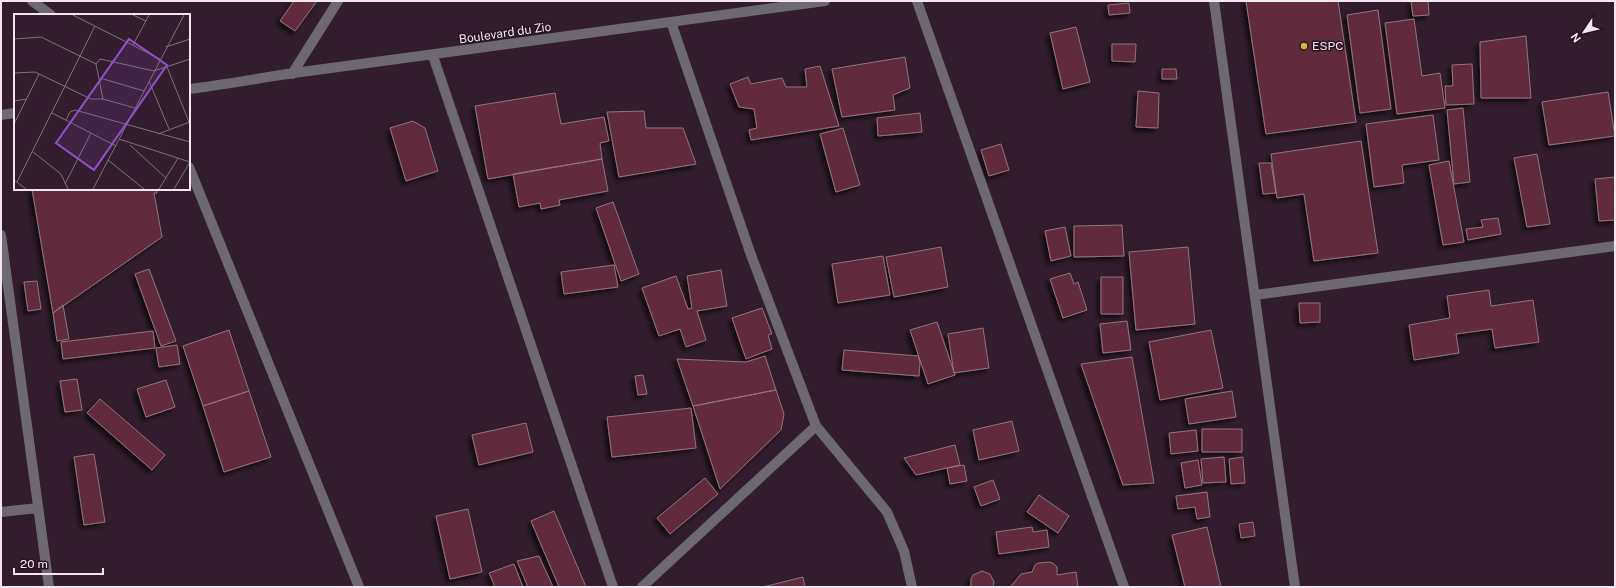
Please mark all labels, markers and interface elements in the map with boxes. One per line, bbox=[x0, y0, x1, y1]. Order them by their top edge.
north arrow bbox=[1564, 12, 1604, 52]
inset map bbox=[14, 14, 190, 190]
street label: Boulevard du Zio bbox=[458, 20, 552, 46]
text: N bbox=[1568, 31, 1583, 45]
place label: ESPC bbox=[1312, 39, 1343, 53]
marker: ESPC bbox=[1299, 41, 1309, 51]
scale bar bbox=[14, 550, 103, 576]
text: 20 m bbox=[20, 557, 48, 571]

